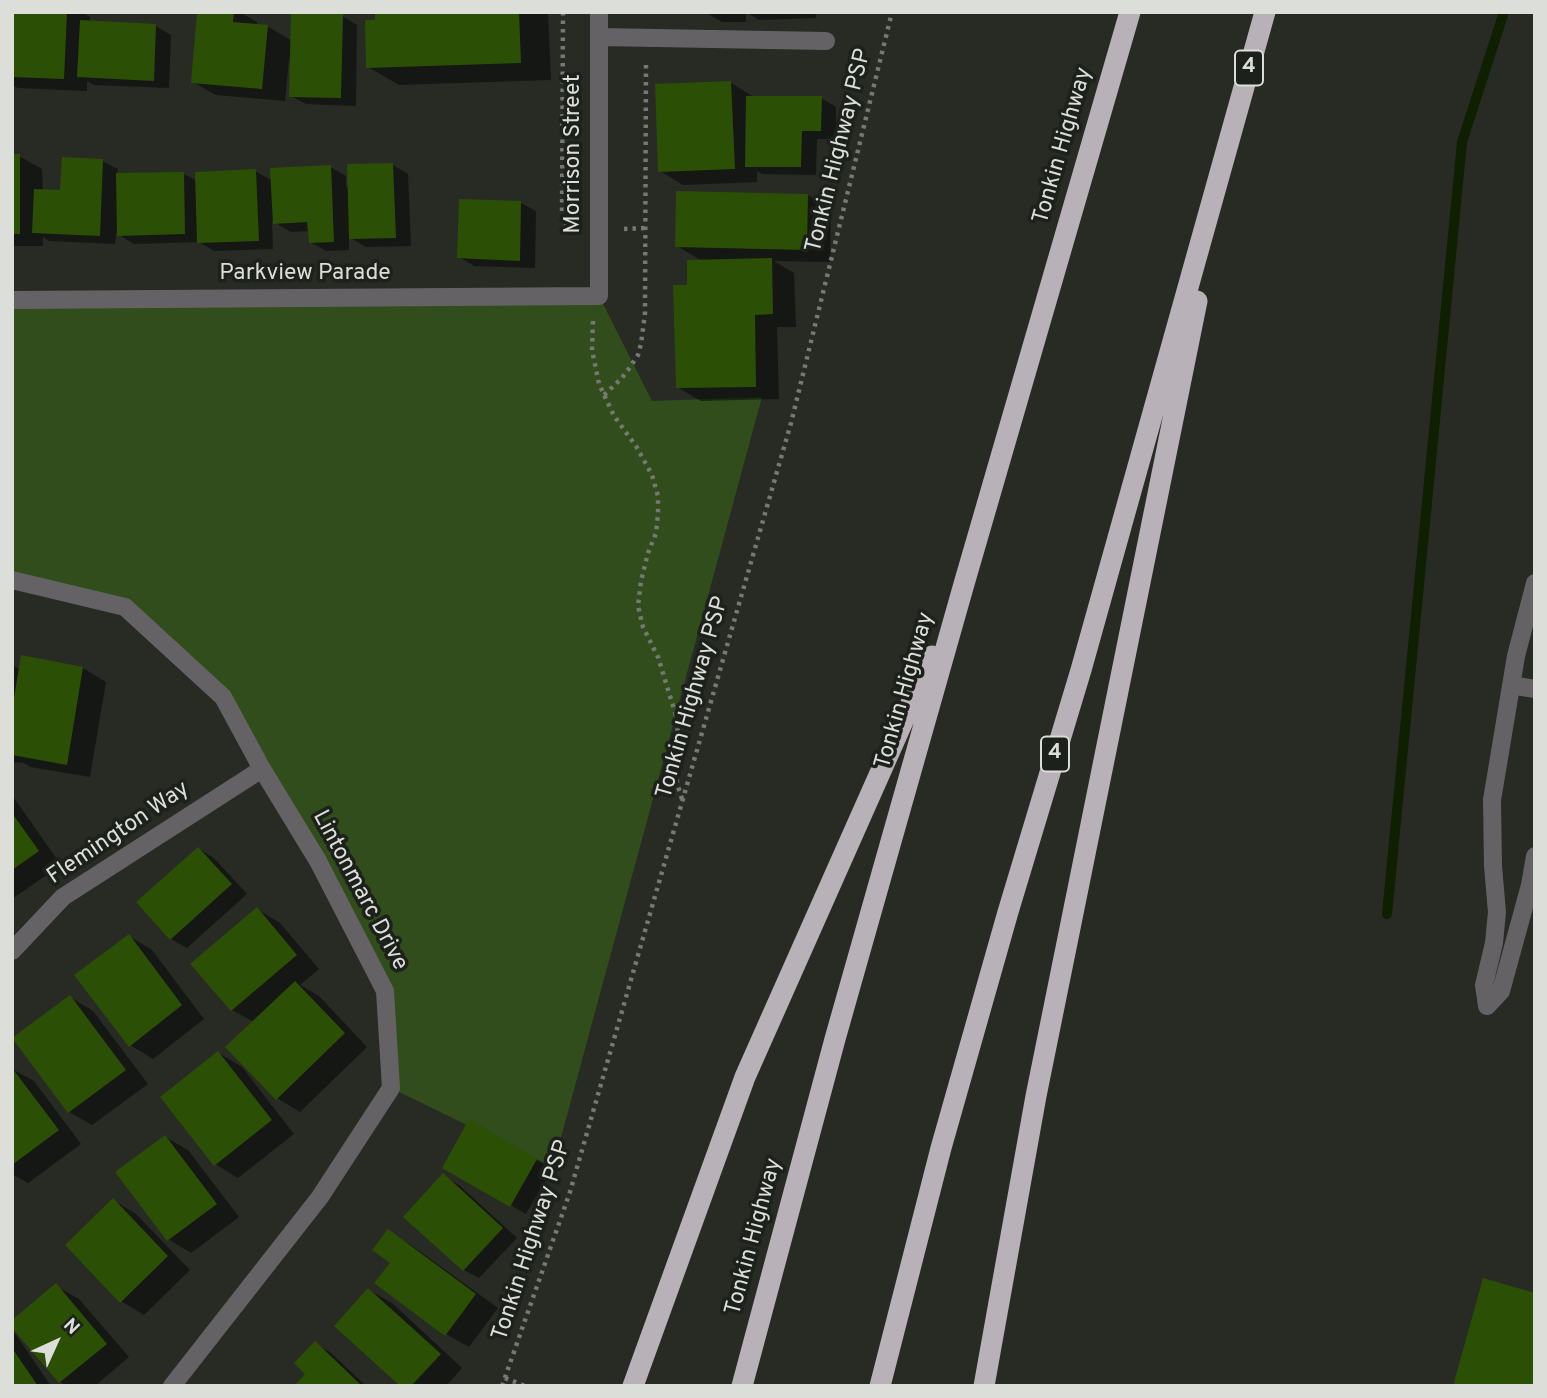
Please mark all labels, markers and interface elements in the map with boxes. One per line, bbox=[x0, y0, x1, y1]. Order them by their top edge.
street label: Tonkin Highway PSP bbox=[801, 46, 879, 256]
road number: 4 bbox=[1235, 50, 1263, 86]
street label: Tonkin Highway bbox=[1028, 65, 1100, 227]
street label: Morrison Street bbox=[560, 74, 588, 234]
street label: Parkview Parade bbox=[219, 260, 391, 288]
street label: Tonkin Highway PSP bbox=[652, 594, 736, 802]
street label: Tonkin Highway bbox=[870, 610, 942, 772]
road number: 4 bbox=[1041, 736, 1069, 772]
street label: Flemington Way bbox=[43, 776, 195, 892]
street label: Lintonmarc Drive bbox=[305, 806, 413, 976]
street label: Tonkin Highway PSP bbox=[488, 1137, 578, 1345]
street label: Tonkin Highway bbox=[721, 1155, 789, 1319]
north arrow bbox=[21, 1307, 91, 1377]
text: N bbox=[58, 1314, 84, 1340]

